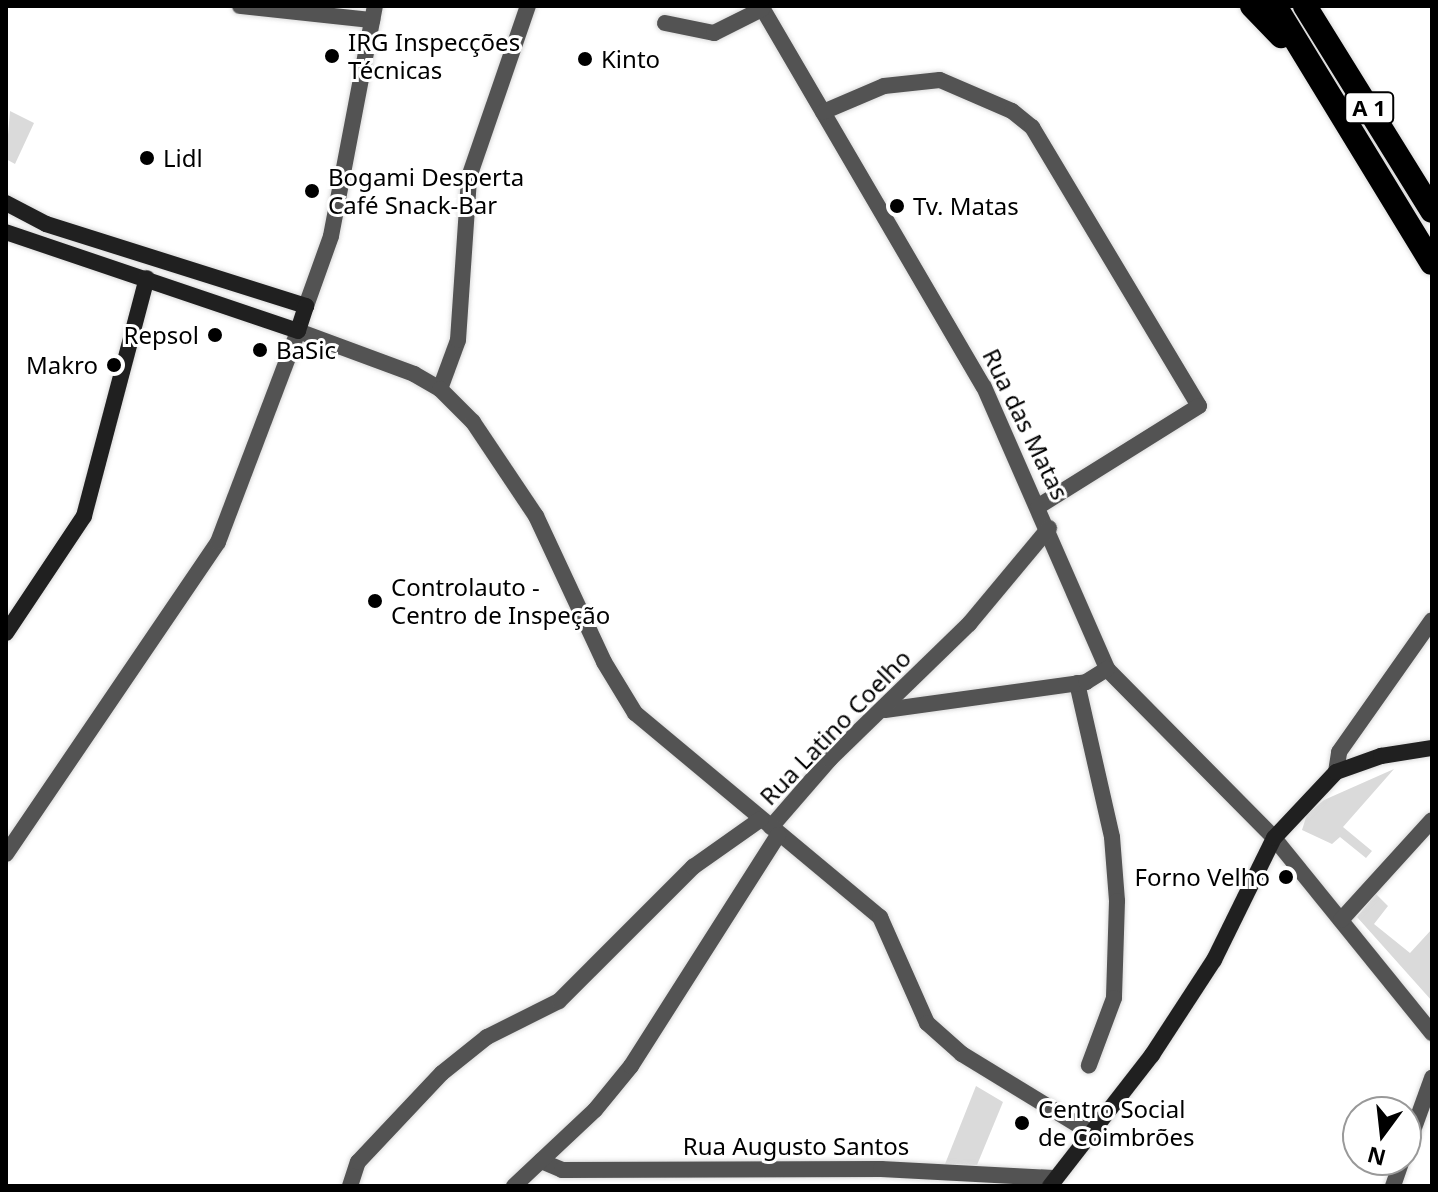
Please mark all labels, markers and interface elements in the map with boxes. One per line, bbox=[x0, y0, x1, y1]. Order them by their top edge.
place label: IRG Inspecções Técnicas bbox=[348, 28, 520, 84]
place label: Kinto bbox=[601, 45, 660, 73]
marker: IRG Inspecções Técnicas bbox=[323, 47, 341, 65]
marker: Kinto bbox=[576, 50, 594, 68]
road number: A 1 bbox=[1343, 90, 1395, 126]
place label: Lidl bbox=[163, 144, 203, 172]
marker: Lidl bbox=[138, 149, 156, 167]
place label: Bogami Desperta Café Snack-Bar bbox=[328, 163, 524, 219]
marker: Bogami Desperta Café Snack-Bar bbox=[303, 182, 321, 200]
place label: Tv. Matas bbox=[913, 192, 1019, 220]
marker: Tv. Matas bbox=[888, 197, 906, 215]
place label: Repsol bbox=[124, 321, 199, 349]
marker: Repsol bbox=[206, 326, 224, 344]
place label: BaSic bbox=[276, 336, 336, 364]
marker: BaSic bbox=[251, 341, 269, 359]
street label: Rua das Matas bbox=[977, 344, 1075, 504]
place label: Makro bbox=[26, 351, 98, 379]
marker: Makro bbox=[105, 356, 123, 374]
place label: Controlauto - Centro de Inspeção bbox=[391, 573, 610, 629]
marker: Controlauto - Centro de Inspeção bbox=[366, 592, 384, 610]
street label: Rua Latino Coelho bbox=[754, 643, 916, 811]
place label: Forno Velho bbox=[1135, 863, 1270, 891]
marker: Forno Velho bbox=[1277, 868, 1295, 886]
place label: Centro Social de Coimbrões bbox=[1038, 1095, 1195, 1151]
north arrow bbox=[1342, 1096, 1422, 1176]
marker: Centro Social de Coimbrões bbox=[1013, 1114, 1031, 1132]
street label: Rua Augusto Santos bbox=[683, 1132, 909, 1160]
text: N bbox=[1364, 1140, 1389, 1174]

